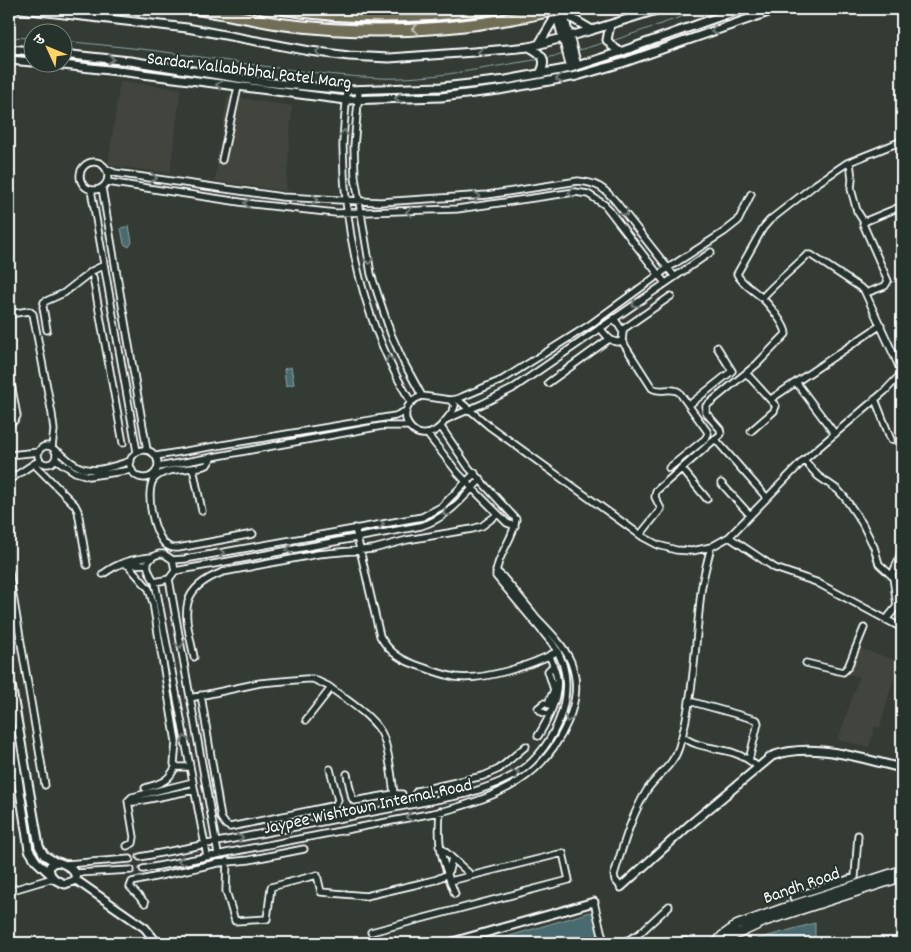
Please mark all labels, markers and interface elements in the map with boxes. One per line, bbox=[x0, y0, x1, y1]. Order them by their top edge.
north arrow bbox=[22, 22, 72, 72]
one-way arrow bbox=[411, 24, 419, 35]
one-way arrow bbox=[710, 25, 719, 35]
text: उ bbox=[29, 30, 51, 51]
one-way arrow bbox=[476, 46, 484, 57]
street label: Sardar Vallabhbhai Patel Marg bbox=[145, 47, 353, 97]
one-way arrow bbox=[314, 47, 322, 58]
one-way arrow bbox=[107, 53, 115, 64]
one-way arrow bbox=[555, 74, 564, 84]
one-way arrow bbox=[215, 80, 224, 90]
one-way arrow bbox=[394, 93, 402, 104]
one-way arrow bbox=[338, 129, 349, 137]
one-way arrow bbox=[149, 173, 158, 183]
one-way arrow bbox=[566, 187, 574, 198]
one-way arrow bbox=[473, 190, 481, 201]
one-way arrow bbox=[311, 193, 319, 204]
one-way arrow bbox=[243, 199, 252, 209]
one-way arrow bbox=[405, 206, 413, 217]
one-way arrow bbox=[620, 207, 628, 216]
one-way arrow bbox=[363, 256, 373, 265]
one-way arrow bbox=[631, 298, 640, 307]
one-way arrow bbox=[384, 355, 395, 364]
one-way arrow bbox=[442, 508, 451, 517]
one-way arrow bbox=[377, 519, 385, 529]
one-way arrow bbox=[284, 544, 293, 554]
one-way arrow bbox=[217, 548, 226, 558]
one-way arrow bbox=[174, 640, 185, 649]
one-way arrow bbox=[564, 714, 575, 723]
one-way arrow bbox=[180, 735, 190, 744]
one-way arrow bbox=[510, 770, 520, 779]
street label: Jaypee Wishtown Internal Road bbox=[261, 774, 475, 842]
one-way arrow bbox=[405, 811, 414, 822]
one-way arrow bbox=[235, 834, 244, 844]
one-way arrow bbox=[177, 855, 185, 866]
street label: Bandh Road bbox=[760, 862, 844, 912]

